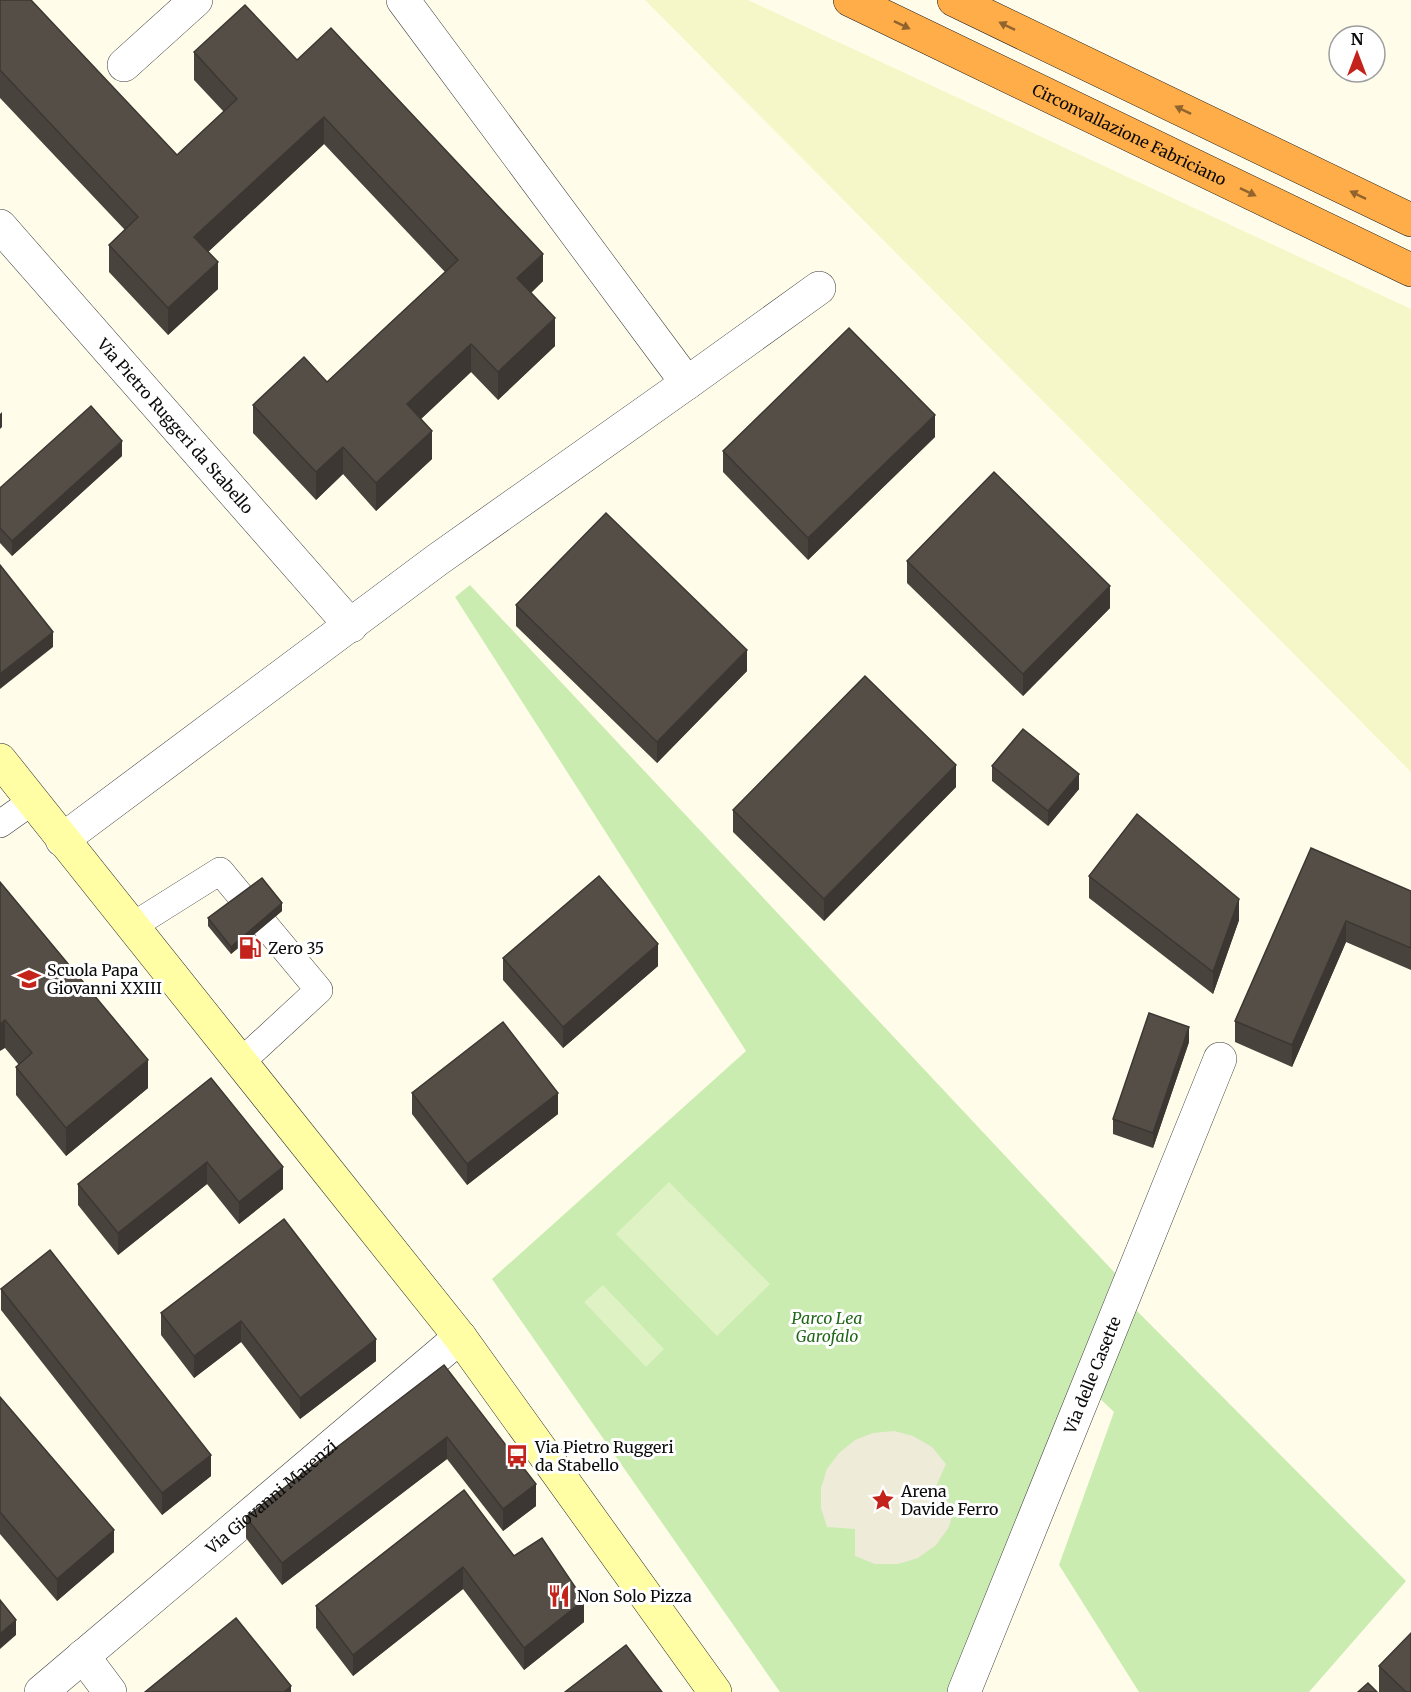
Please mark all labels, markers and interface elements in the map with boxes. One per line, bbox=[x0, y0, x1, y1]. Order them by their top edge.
one-way arrow bbox=[894, 21, 911, 30]
one-way arrow bbox=[999, 21, 1016, 30]
north arrow bbox=[1327, 24, 1387, 84]
text: N bbox=[1351, 29, 1364, 49]
street label: Circonvallazione Fabriciano bbox=[1029, 79, 1230, 190]
one-way arrow bbox=[1174, 106, 1191, 115]
one-way arrow bbox=[1240, 187, 1257, 196]
one-way arrow bbox=[1350, 191, 1367, 200]
street label: Via Pietro Ruggeri da Stabello bbox=[93, 333, 258, 518]
fuel station icon: Zero 35 bbox=[237, 935, 263, 961]
place label: Zero 35 bbox=[268, 938, 324, 958]
place label: Scuola Papa Giovanni XXIII bbox=[47, 960, 162, 998]
school or university icon: Scuola Papa Giovanni XXIII bbox=[16, 966, 42, 992]
park label: Parco Lea Garofalo bbox=[792, 1308, 862, 1346]
street label: Via delle Casette bbox=[1059, 1314, 1125, 1437]
street label: Via Giovanni Marenzi bbox=[201, 1436, 341, 1559]
place label: Via Pietro Ruggeri da Stabello bbox=[534, 1437, 674, 1475]
bus stop icon: Via Pietro Ruggeri da Stabello bbox=[504, 1443, 530, 1469]
place label: Arena Davide Ferro bbox=[900, 1481, 998, 1519]
place icon: Arena Davide Ferro bbox=[870, 1487, 896, 1513]
restaurant icon: Non Solo Pizza bbox=[546, 1583, 572, 1609]
place label: Non Solo Pizza bbox=[577, 1586, 692, 1606]

